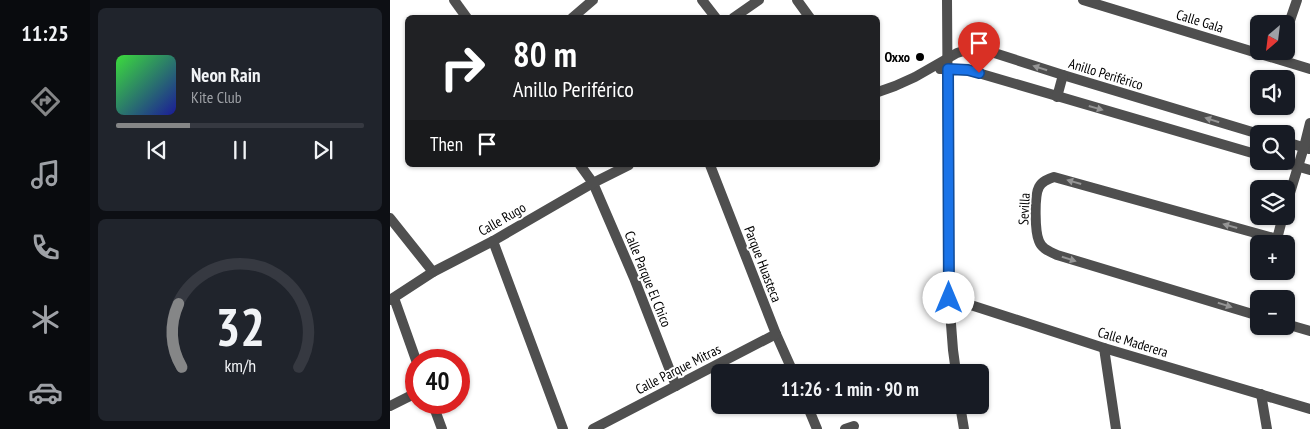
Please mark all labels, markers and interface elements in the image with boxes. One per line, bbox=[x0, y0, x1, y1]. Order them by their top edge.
street label: Calle Gala bbox=[1174, 5, 1226, 37]
north arrow bbox=[1250, 15, 1295, 60]
map controls bbox=[1250, 15, 1295, 335]
text: 11:25 bbox=[21, 19, 69, 47]
pin bbox=[958, 22, 1000, 73]
icon: arrive bbox=[965, 29, 993, 57]
text: 80 m bbox=[513, 31, 577, 77]
icon: right bbox=[430, 35, 495, 100]
place label: Oxxo bbox=[884, 48, 910, 66]
marker: Oxxo bbox=[914, 51, 926, 63]
street label: Anillo Periférico bbox=[1067, 54, 1145, 94]
text: Neon Rain bbox=[191, 63, 260, 87]
one-way arrow bbox=[1032, 63, 1047, 71]
button: sound bbox=[1250, 70, 1295, 115]
text: Anillo Periférico bbox=[513, 75, 634, 103]
icon: directions bbox=[28, 84, 63, 119]
text: Kite Club bbox=[191, 87, 242, 107]
one-way arrow bbox=[1088, 104, 1103, 112]
one-way arrow bbox=[1204, 115, 1219, 123]
button: search bbox=[1250, 125, 1295, 170]
icon: arrive bbox=[473, 130, 501, 158]
text: Then bbox=[430, 132, 463, 156]
icon: previous bbox=[143, 136, 171, 164]
icon: pause bbox=[226, 136, 254, 164]
icon: next bbox=[309, 136, 337, 164]
icon: music bbox=[28, 157, 63, 192]
one-way arrow bbox=[1066, 178, 1081, 186]
button: layers bbox=[1250, 180, 1295, 225]
street label: Sevilla bbox=[1014, 192, 1034, 226]
street label: Calle Rugo bbox=[475, 198, 529, 240]
one-way arrow bbox=[1223, 221, 1238, 229]
street label: Parque Huasteca bbox=[740, 223, 786, 305]
street label: Calle Parque El Chico bbox=[621, 228, 675, 330]
icon: phone bbox=[28, 230, 63, 265]
button: + bbox=[1250, 235, 1295, 280]
one-way arrow bbox=[1062, 255, 1077, 263]
position arrow bbox=[922, 271, 974, 323]
button: − bbox=[1250, 290, 1295, 335]
text: 32 bbox=[215, 293, 265, 360]
icon: climate bbox=[28, 302, 63, 337]
one-way arrow bbox=[1218, 302, 1233, 310]
street label: Calle Maderera bbox=[1096, 323, 1170, 361]
street label: Calle Parque Mitras bbox=[632, 340, 724, 398]
speed limit sign: 40 bbox=[405, 349, 470, 414]
text: km/h bbox=[224, 354, 256, 377]
icon: car bbox=[28, 375, 63, 410]
text: 11:26 · 1 min · 90 m bbox=[781, 377, 919, 401]

